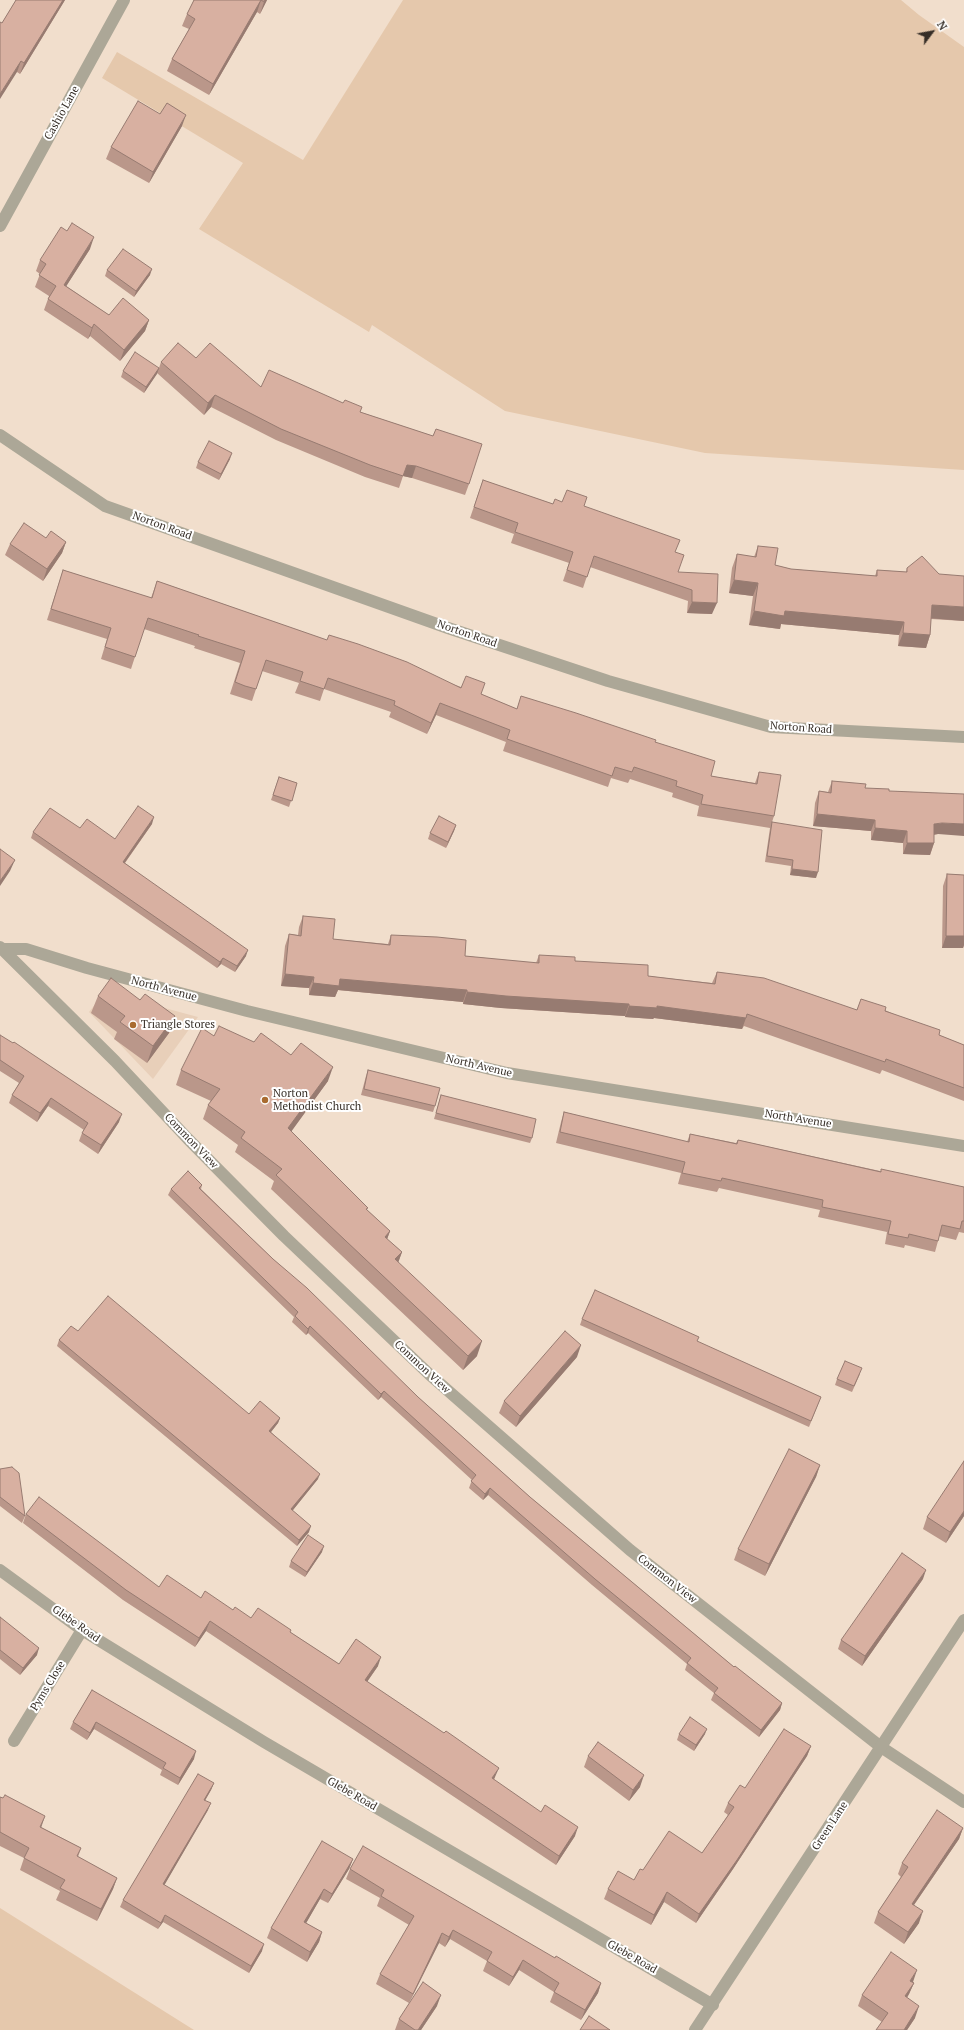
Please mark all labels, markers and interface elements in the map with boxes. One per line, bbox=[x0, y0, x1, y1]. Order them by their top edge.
north arrow bbox=[912, 12, 952, 52]
text: N bbox=[934, 18, 950, 33]
street label: Cashio Lane bbox=[42, 84, 82, 142]
street label: Norton Road bbox=[130, 509, 194, 543]
street label: Norton Road bbox=[435, 618, 499, 650]
street label: Norton Road bbox=[769, 719, 833, 737]
street label: North Avenue bbox=[130, 974, 198, 1004]
place label: Triangle Stores bbox=[141, 1018, 215, 1032]
marker: Triangle Stores bbox=[128, 1020, 138, 1030]
street label: North Avenue bbox=[445, 1052, 513, 1080]
place label: Norton Methodist Church bbox=[273, 1087, 361, 1113]
marker: Norton Methodist Church bbox=[260, 1095, 270, 1105]
street label: North Avenue bbox=[764, 1107, 832, 1131]
street label: Common View bbox=[161, 1111, 221, 1171]
street label: Common View bbox=[391, 1338, 453, 1396]
street label: Common View bbox=[635, 1552, 699, 1606]
street label: Glebe Road bbox=[50, 1603, 102, 1645]
street label: Pyms Close bbox=[28, 1659, 68, 1713]
street label: Glebe Road bbox=[325, 1774, 379, 1814]
street label: Green Lane bbox=[809, 1799, 851, 1853]
street label: Glebe Road bbox=[605, 1937, 659, 1977]

